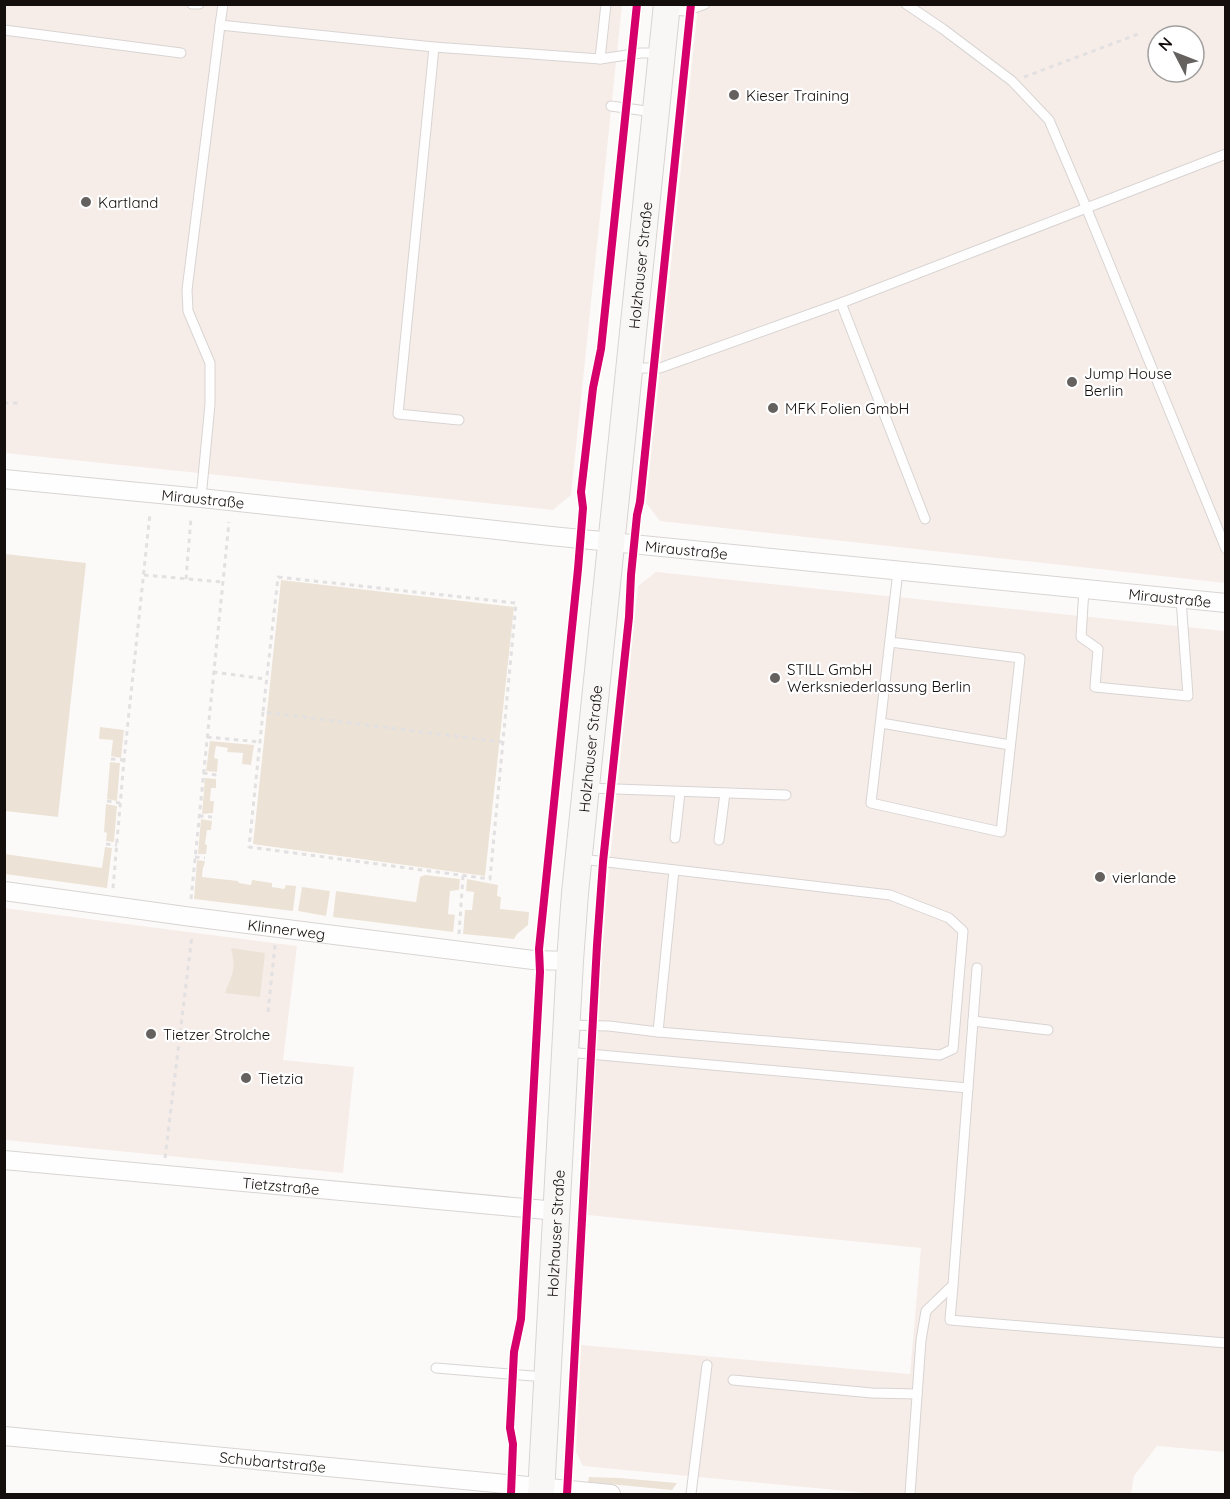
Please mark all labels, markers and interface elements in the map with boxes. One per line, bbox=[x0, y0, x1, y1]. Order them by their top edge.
north arrow bbox=[1146, 24, 1206, 84]
text: N bbox=[1153, 33, 1176, 55]
place label: Kieser Training bbox=[746, 86, 849, 105]
marker: Kieser Training bbox=[727, 88, 741, 102]
place label: Kartland bbox=[98, 193, 158, 212]
marker: Kartland bbox=[79, 195, 93, 209]
street label: Holzhauser Straße bbox=[624, 201, 656, 330]
place label: Jump House Berlin bbox=[1084, 364, 1172, 400]
marker: Jump House Berlin bbox=[1065, 375, 1079, 389]
place label: MFK Folien GmbH bbox=[785, 399, 909, 418]
marker: MFK Folien GmbH bbox=[766, 401, 780, 415]
street label: Miraustraße bbox=[161, 485, 245, 512]
street label: Miraustraße bbox=[644, 536, 729, 563]
street label: Miraustraße bbox=[1128, 584, 1212, 611]
place label: STILL GmbH Werksniederlassung Berlin bbox=[787, 660, 971, 696]
marker: STILL GmbH Werksniederlassung Berlin bbox=[768, 671, 782, 685]
street label: Holzhauser Straße bbox=[574, 684, 606, 813]
place label: vierlande bbox=[1112, 868, 1176, 887]
marker: vierlande bbox=[1093, 870, 1107, 884]
street label: Klinnerweg bbox=[246, 915, 326, 943]
place label: Tietzer Strolche bbox=[163, 1025, 270, 1044]
marker: Tietzer Strolche bbox=[144, 1027, 158, 1041]
place label: Tietzia bbox=[258, 1069, 303, 1088]
marker: Tietzia bbox=[239, 1071, 253, 1085]
street label: Holzhauser Straße bbox=[542, 1169, 568, 1298]
street label: Tietzstraße bbox=[241, 1173, 320, 1199]
street label: Schubartstraße bbox=[219, 1447, 327, 1476]

